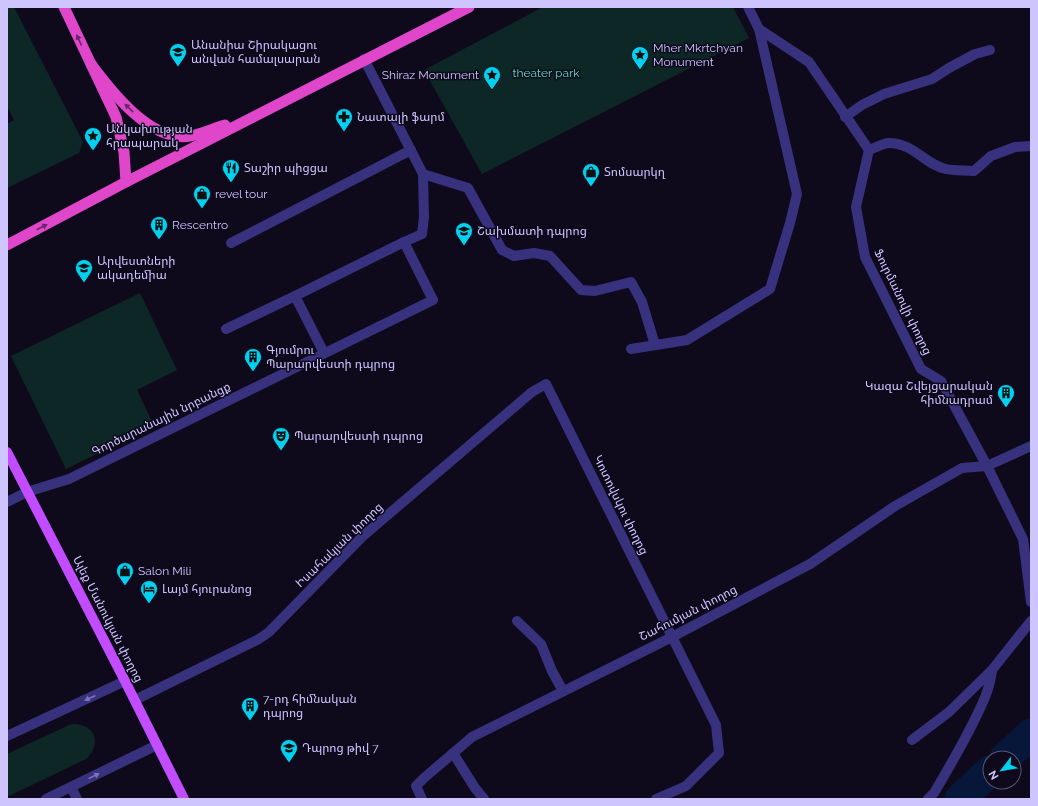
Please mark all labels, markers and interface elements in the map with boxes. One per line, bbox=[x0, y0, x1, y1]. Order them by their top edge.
one-way arrow bbox=[76, 34, 82, 45]
place label: Անանիա Շիրակացու անվան համալսարան bbox=[191, 38, 321, 66]
place label: Mher Mkrtchyan Monument bbox=[653, 41, 743, 69]
school or university icon: Անանիա Շիրակացու անվան համալսարան bbox=[168, 42, 188, 67]
place icon: Mher Mkrtchyan Monument bbox=[630, 45, 650, 70]
place icon: Shiraz Monument bbox=[482, 65, 502, 90]
park label: theater park bbox=[512, 66, 580, 80]
place label: Shiraz Monument bbox=[382, 68, 479, 82]
one-way arrow bbox=[124, 104, 134, 113]
pharmacy icon: Նատալի ֆարմ bbox=[334, 107, 354, 132]
place label: Նատալի ֆարմ bbox=[357, 110, 445, 124]
place label: Անկախության հրապարակ bbox=[106, 122, 193, 150]
place icon: Անկախության հրապարակ bbox=[83, 126, 103, 151]
restaurant icon: Տաշիր պիցցա bbox=[221, 158, 241, 183]
place label: Տաշիր պիցցա bbox=[244, 161, 328, 175]
shop icon: Տոմսարկղ bbox=[581, 162, 601, 187]
place label: Տոմսարկղ bbox=[604, 165, 666, 179]
shop icon: revel tour bbox=[192, 184, 212, 209]
place label: revel tour bbox=[215, 187, 268, 201]
building icon: Rescentro bbox=[149, 215, 169, 240]
place label: Rescentro bbox=[172, 218, 228, 232]
school or university icon: Շախմատի դպրոց bbox=[454, 221, 474, 246]
one-way arrow bbox=[36, 224, 47, 230]
place label: Շախմատի դպրոց bbox=[477, 224, 587, 238]
street label: Ֆուրմանովի փողոց bbox=[871, 247, 935, 357]
place label: Արվեստների ակադեմիա bbox=[97, 254, 176, 282]
school or university icon: Արվեստների ակադեմիա bbox=[74, 258, 94, 283]
place label: Գյումրու Պարարվեստի դպրոց bbox=[266, 343, 395, 371]
building icon: Գյումրու Պարարվեստի դպրոց bbox=[243, 347, 263, 372]
street label: Գործարանային նրբանցք bbox=[89, 379, 233, 459]
place label: Կազա Շվեյցարական հիմնադրամ bbox=[865, 379, 993, 407]
building icon: Կազա Շվեյցարական հիմնադրամ bbox=[996, 383, 1016, 408]
theatre icon: Պարարվեստի դպրոց bbox=[271, 426, 291, 451]
place label: Պարարվեստի դպրոց bbox=[294, 429, 423, 443]
street label: Կոտովսկու փողոց bbox=[591, 453, 651, 557]
street label: Իսահակյան փողոց bbox=[293, 500, 385, 590]
street label: Ալեք Մանուկյան փողոց bbox=[70, 553, 146, 685]
shop icon: Salon Mili bbox=[115, 561, 135, 586]
place label: Salon Mili bbox=[138, 564, 191, 578]
hotel icon: Լայմ հյուրանոց bbox=[139, 579, 159, 604]
place label: Լայմ հյուրանոց bbox=[162, 582, 252, 596]
street label: Շահումյան փողոց bbox=[637, 582, 739, 644]
place label: 7-րդ հիմնական դպրոց bbox=[263, 692, 357, 720]
one-way arrow bbox=[84, 694, 96, 701]
building icon: 7-րդ հիմնական դպրոց bbox=[240, 696, 260, 721]
school or university icon: Դպրոց թիվ 7 bbox=[279, 738, 299, 763]
place label: Դպրոց թիվ 7 bbox=[302, 741, 379, 755]
north arrow bbox=[982, 750, 1022, 790]
text: N bbox=[986, 768, 1002, 782]
one-way arrow bbox=[88, 773, 99, 779]

